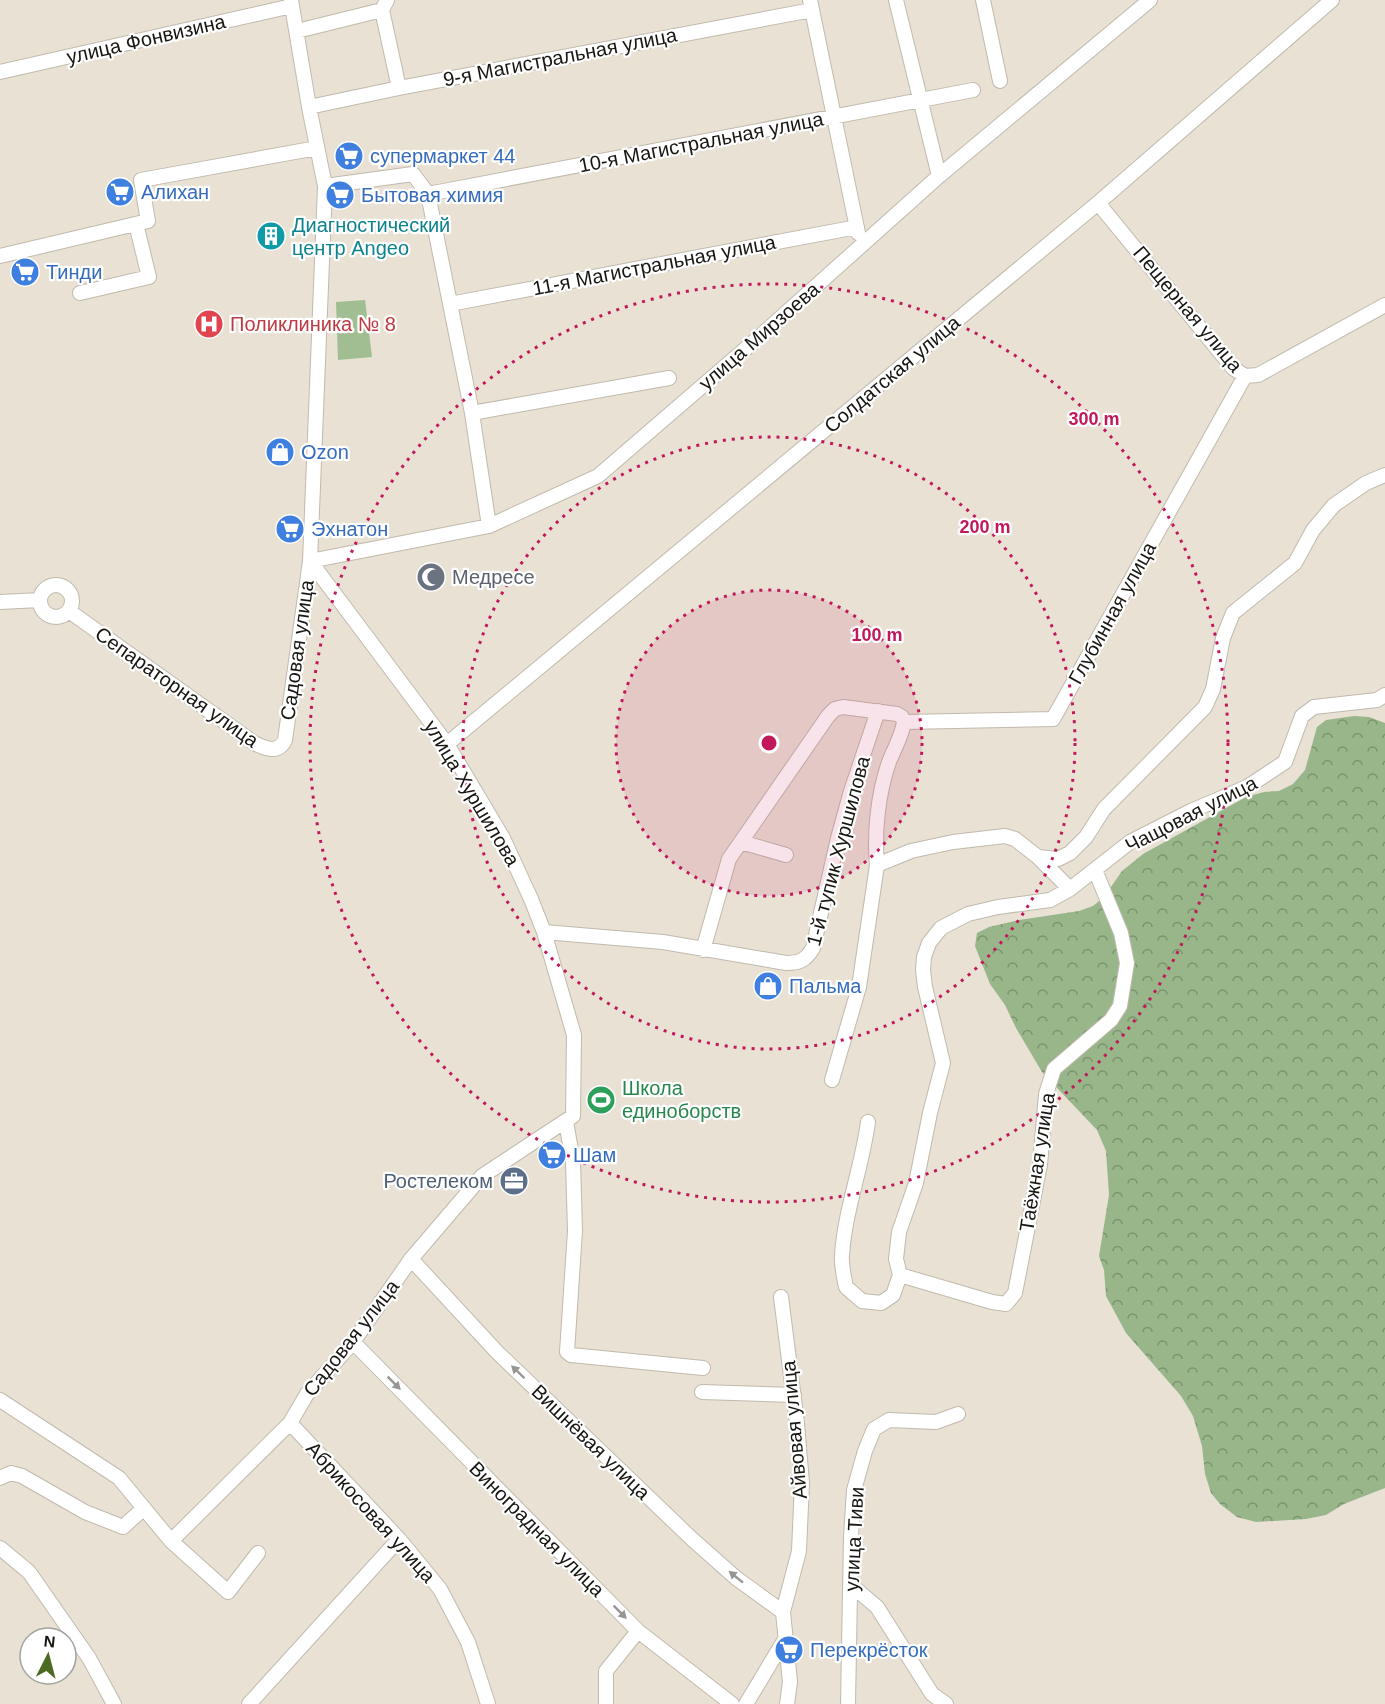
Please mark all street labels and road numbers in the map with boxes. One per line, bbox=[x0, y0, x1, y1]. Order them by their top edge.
street label: улица Фонвизина bbox=[64, 10, 228, 68]
street label: 9-я Магистральная улица bbox=[441, 23, 680, 90]
street label: 10-я Магистральная улица bbox=[577, 107, 826, 177]
street label: 11-я Магистральная улица bbox=[531, 230, 778, 299]
street label: Пещерная улица bbox=[1129, 242, 1248, 377]
street label: улица Мирзоева bbox=[694, 277, 824, 394]
street label: Солдатская улица bbox=[820, 310, 965, 437]
street label: Глубинная улица bbox=[1064, 537, 1161, 688]
street label: Садовая улица bbox=[276, 578, 318, 722]
street label: Сепараторная улица bbox=[91, 622, 264, 752]
street label: улица Хуршилова bbox=[420, 716, 525, 871]
street label: 1-й тупик Хуршилова bbox=[802, 753, 874, 948]
street label: Чащовая улица bbox=[1122, 771, 1261, 857]
street label: Таёжная улица bbox=[1015, 1090, 1059, 1233]
street label: Садовая улица bbox=[299, 1275, 404, 1401]
street label: Айвовая улица bbox=[777, 1359, 811, 1500]
street label: Вишнёвая улица bbox=[527, 1380, 655, 1505]
street label: Абрикосовая улица bbox=[302, 1437, 440, 1587]
street label: Виноградная улица bbox=[465, 1457, 610, 1602]
street label: улица Тиви bbox=[840, 1486, 868, 1592]

